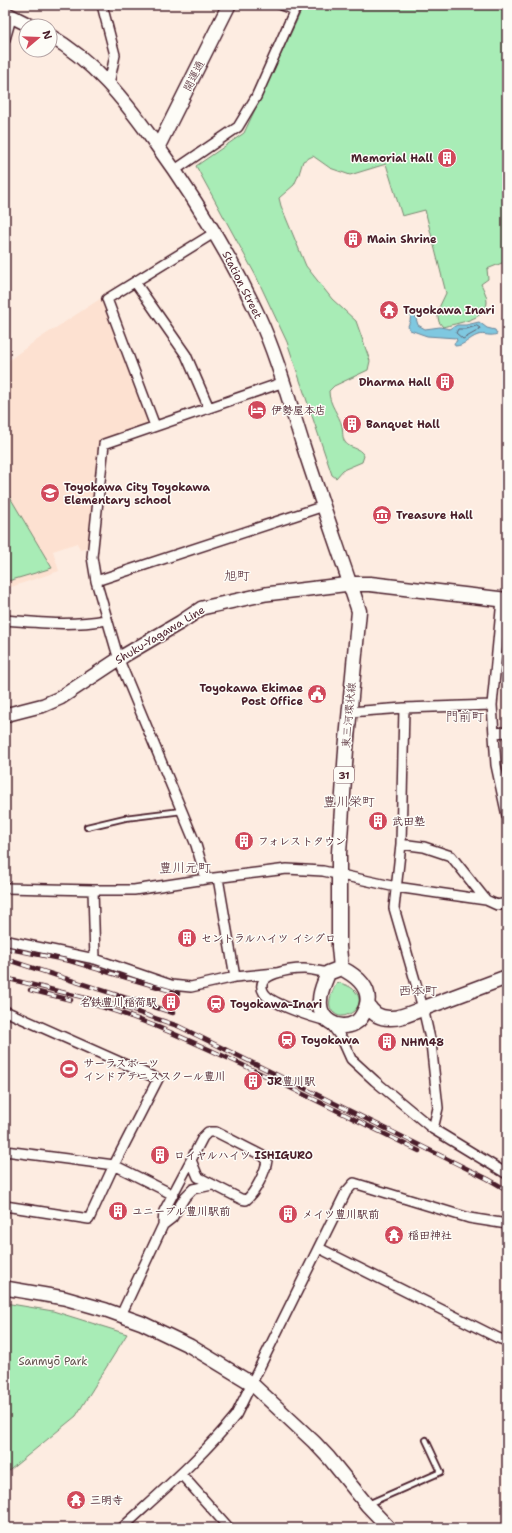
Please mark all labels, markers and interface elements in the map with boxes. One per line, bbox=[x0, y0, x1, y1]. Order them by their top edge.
north arrow bbox=[18, 18, 58, 58]
text: N bbox=[38, 28, 56, 42]
street label: 開運通 bbox=[180, 58, 208, 94]
building icon: Memorial Hall bbox=[436, 147, 458, 169]
place label: Memorial Hall bbox=[351, 151, 433, 166]
building icon: Main Shrine bbox=[342, 228, 364, 250]
place label: Main Shrine bbox=[367, 232, 437, 247]
street label: Station Street bbox=[218, 249, 266, 322]
temple icon: Toyokawa Inari bbox=[378, 299, 400, 321]
place label: Toyokawa Inari bbox=[403, 303, 495, 318]
building icon: Dharma Hall bbox=[434, 371, 456, 393]
place label: Dharma Hall bbox=[359, 375, 431, 390]
hotel icon: 伊勢屋本店 bbox=[246, 399, 268, 421]
place label: 伊勢屋本店 bbox=[271, 403, 326, 418]
building icon: Banquet Hall bbox=[341, 413, 363, 435]
place label: Banquet Hall bbox=[366, 417, 440, 432]
place label: Toyokawa City Toyokawa Elementary school bbox=[64, 480, 210, 508]
school or university icon: Toyokawa City Toyokawa Elementary school bbox=[39, 482, 61, 504]
museum icon: Treasure Hall bbox=[371, 504, 393, 526]
place label: Treasure Hall bbox=[396, 508, 473, 523]
district label: 旭町 bbox=[224, 567, 250, 584]
street label: Shuku-Yagawa Line bbox=[112, 602, 208, 668]
place label: Toyokawa Ekimae Post Office bbox=[199, 681, 303, 709]
street label: 東三河環状線 bbox=[339, 681, 359, 749]
public building icon: Toyokawa Ekimae Post Office bbox=[306, 683, 328, 705]
district label: 門前町 bbox=[445, 708, 485, 725]
road number: 31 bbox=[334, 767, 354, 783]
district label: 豊川栄町 bbox=[323, 793, 375, 810]
building icon: 武田塾 bbox=[367, 810, 389, 832]
place label: 武田塾 bbox=[392, 814, 425, 829]
building icon: フォレストタウン bbox=[233, 830, 255, 852]
place label: フォレストタウン bbox=[258, 834, 346, 849]
district label: 豊川元町 bbox=[159, 859, 211, 876]
building icon: セントラルハイツ イシグロ bbox=[176, 927, 198, 949]
place label: セントラルハイツ イシグロ bbox=[201, 931, 336, 946]
district label: 西本町 bbox=[398, 982, 438, 999]
building icon: 名鉄豊川稲荷駅 bbox=[160, 991, 182, 1013]
station icon: Toyokawa-Inari bbox=[205, 993, 227, 1015]
place label: 名鉄豊川稲荷駅 bbox=[80, 995, 158, 1010]
place label: Toyokawa-Inari bbox=[230, 997, 322, 1012]
station icon: Toyokawa bbox=[276, 1029, 298, 1051]
building icon: NHM48 bbox=[376, 1031, 398, 1053]
place label: Toyokawa bbox=[301, 1033, 360, 1048]
place label: NHM48 bbox=[401, 1035, 444, 1050]
place label: サーラスポーツ インドアテニススクール豊川 bbox=[83, 1056, 226, 1084]
sports icon: サーラスポーツ インドアテニススクール豊川 bbox=[58, 1058, 80, 1080]
building icon: JR豊川駅 bbox=[242, 1070, 264, 1092]
place label: JR豊川駅 bbox=[267, 1074, 316, 1089]
building icon: ロイヤルハイツ ISHIGURO bbox=[149, 1144, 171, 1166]
place label: ロイヤルハイツ ISHIGURO bbox=[174, 1148, 313, 1163]
building icon: ユニーブル豊川駅前 bbox=[107, 1200, 129, 1222]
building icon: メイツ豊川駅前 bbox=[277, 1203, 299, 1225]
place label: ユニーブル豊川駅前 bbox=[132, 1204, 230, 1219]
place label: メイツ豊川駅前 bbox=[302, 1207, 379, 1222]
temple icon: 稲田神社 bbox=[383, 1224, 405, 1246]
place label: 稲田神社 bbox=[408, 1228, 452, 1243]
park label: Sanmyō Park bbox=[18, 1354, 88, 1369]
temple icon: 三明寺 bbox=[65, 1489, 87, 1511]
place label: 三明寺 bbox=[90, 1493, 123, 1508]

